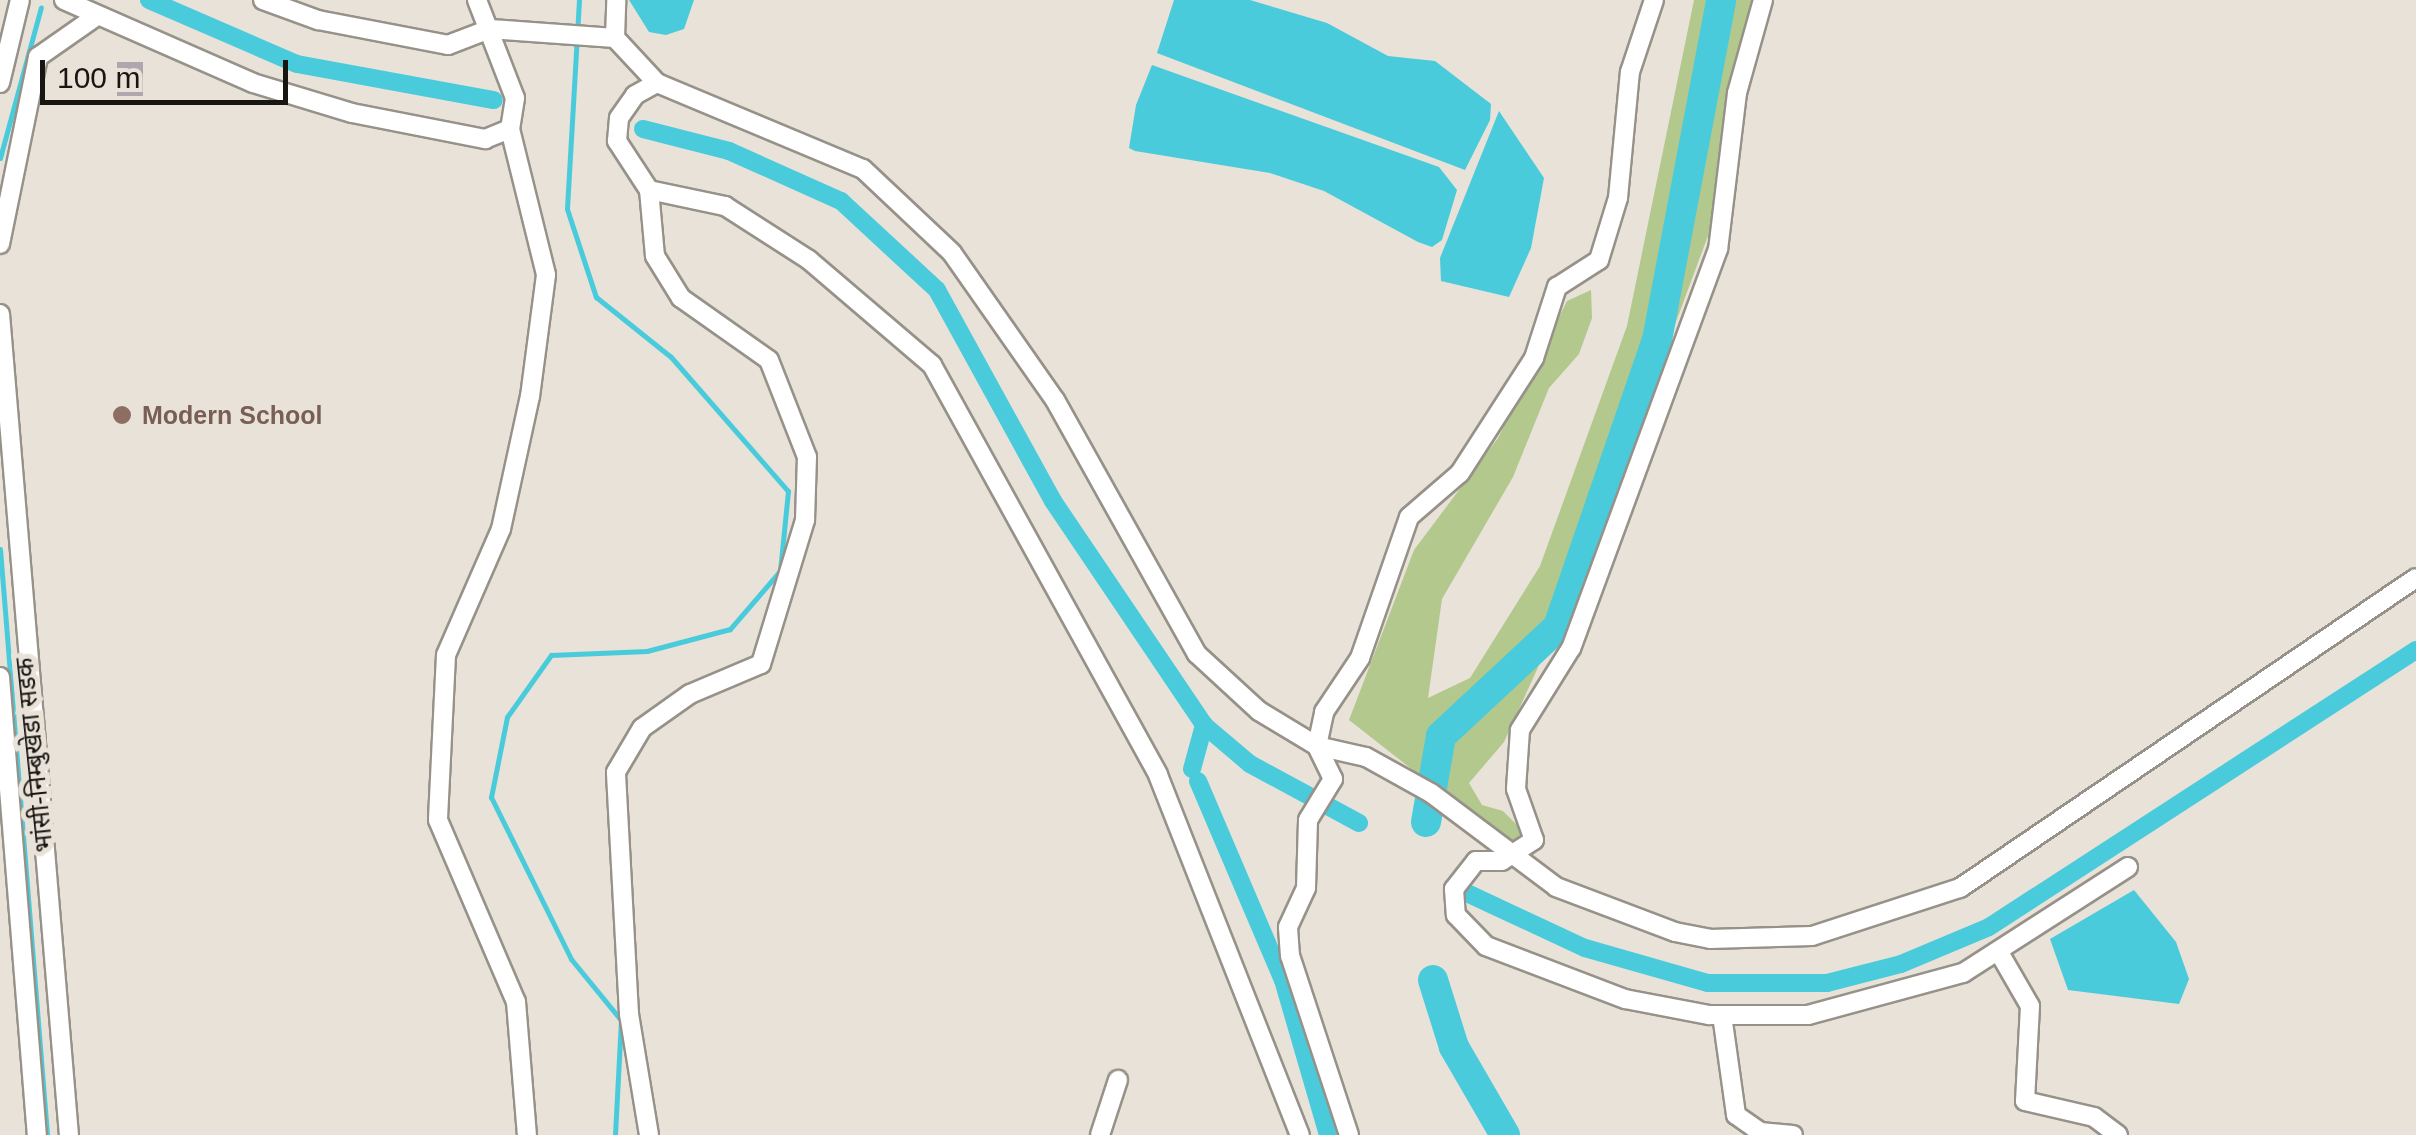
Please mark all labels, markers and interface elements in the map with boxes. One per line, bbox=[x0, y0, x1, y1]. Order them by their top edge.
scale bar bbox=[45, 40, 292, 102]
text: 100 m bbox=[57, 61, 140, 94]
place label: Modern School bbox=[142, 400, 323, 430]
marker: Modern School bbox=[111, 404, 133, 426]
street label: भांसी-निम्बुखेडा सडक bbox=[9, 656, 59, 854]

